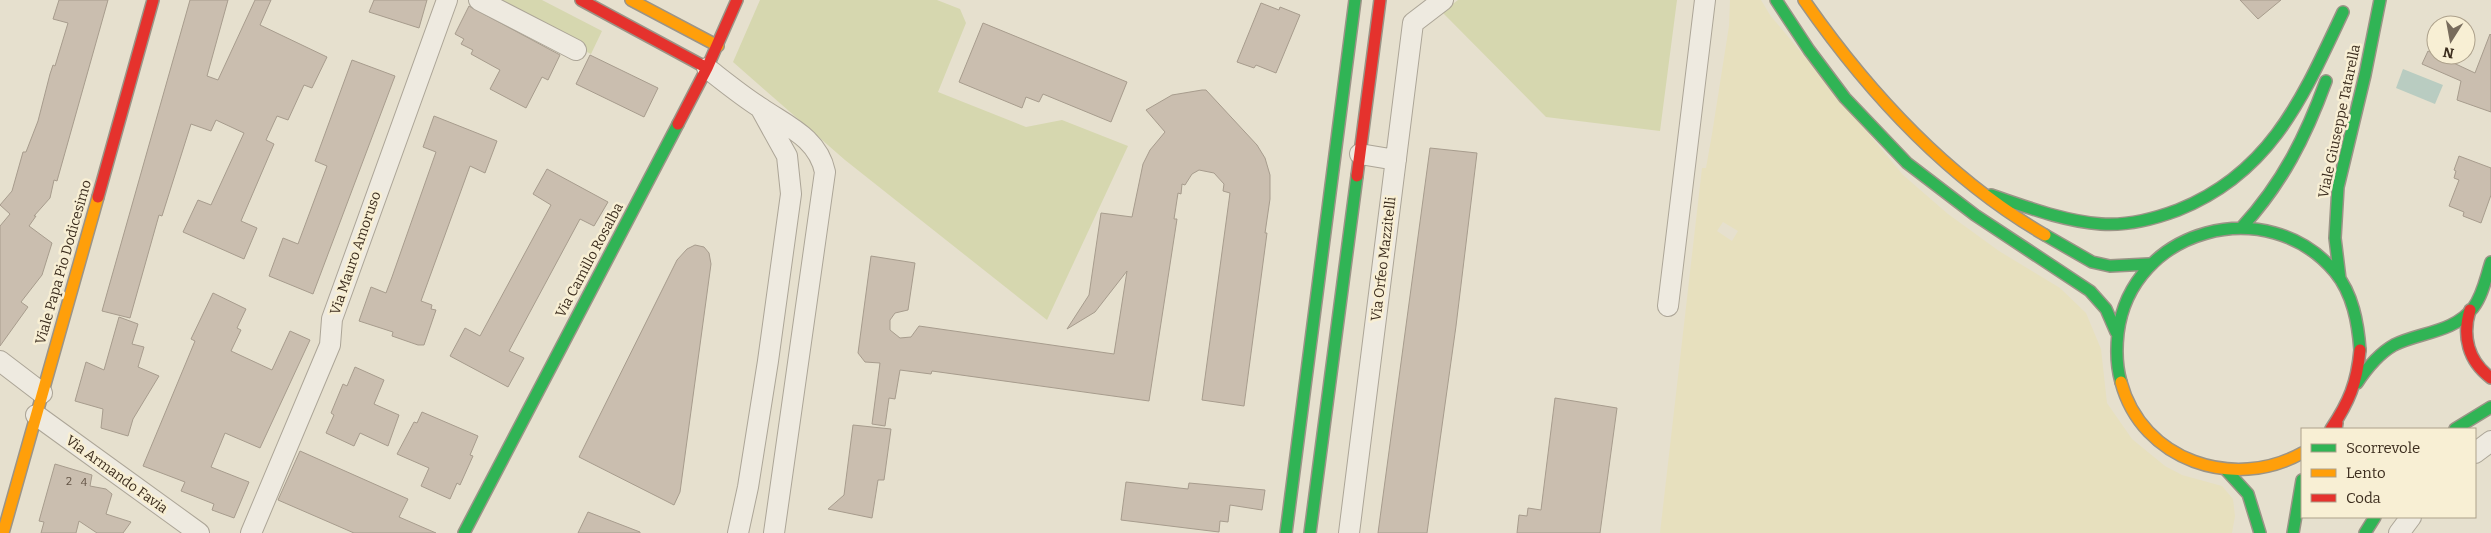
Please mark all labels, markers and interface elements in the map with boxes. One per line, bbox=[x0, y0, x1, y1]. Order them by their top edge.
north arrow bbox=[2426, 15, 2476, 65]
street label: Viale Giuseppe Tatarella bbox=[2315, 42, 2364, 199]
text: N bbox=[2442, 43, 2456, 62]
street label: Viale Papa Pio Dodicesimo bbox=[32, 178, 95, 346]
street label: Via Mauro Amoruso bbox=[326, 189, 385, 317]
street label: Via Orfeo Mazzitelli bbox=[1367, 196, 1400, 322]
street label: Via Camillo Rosalba bbox=[552, 200, 627, 320]
legend bbox=[2301, 428, 2476, 518]
street label: Via Armando Favia bbox=[62, 432, 171, 517]
text: Scorrevole bbox=[2346, 439, 2420, 457]
text: Lento bbox=[2346, 464, 2386, 482]
house number: 2 bbox=[66, 475, 72, 488]
house number: 4 bbox=[81, 476, 88, 489]
text: Coda bbox=[2346, 489, 2381, 507]

